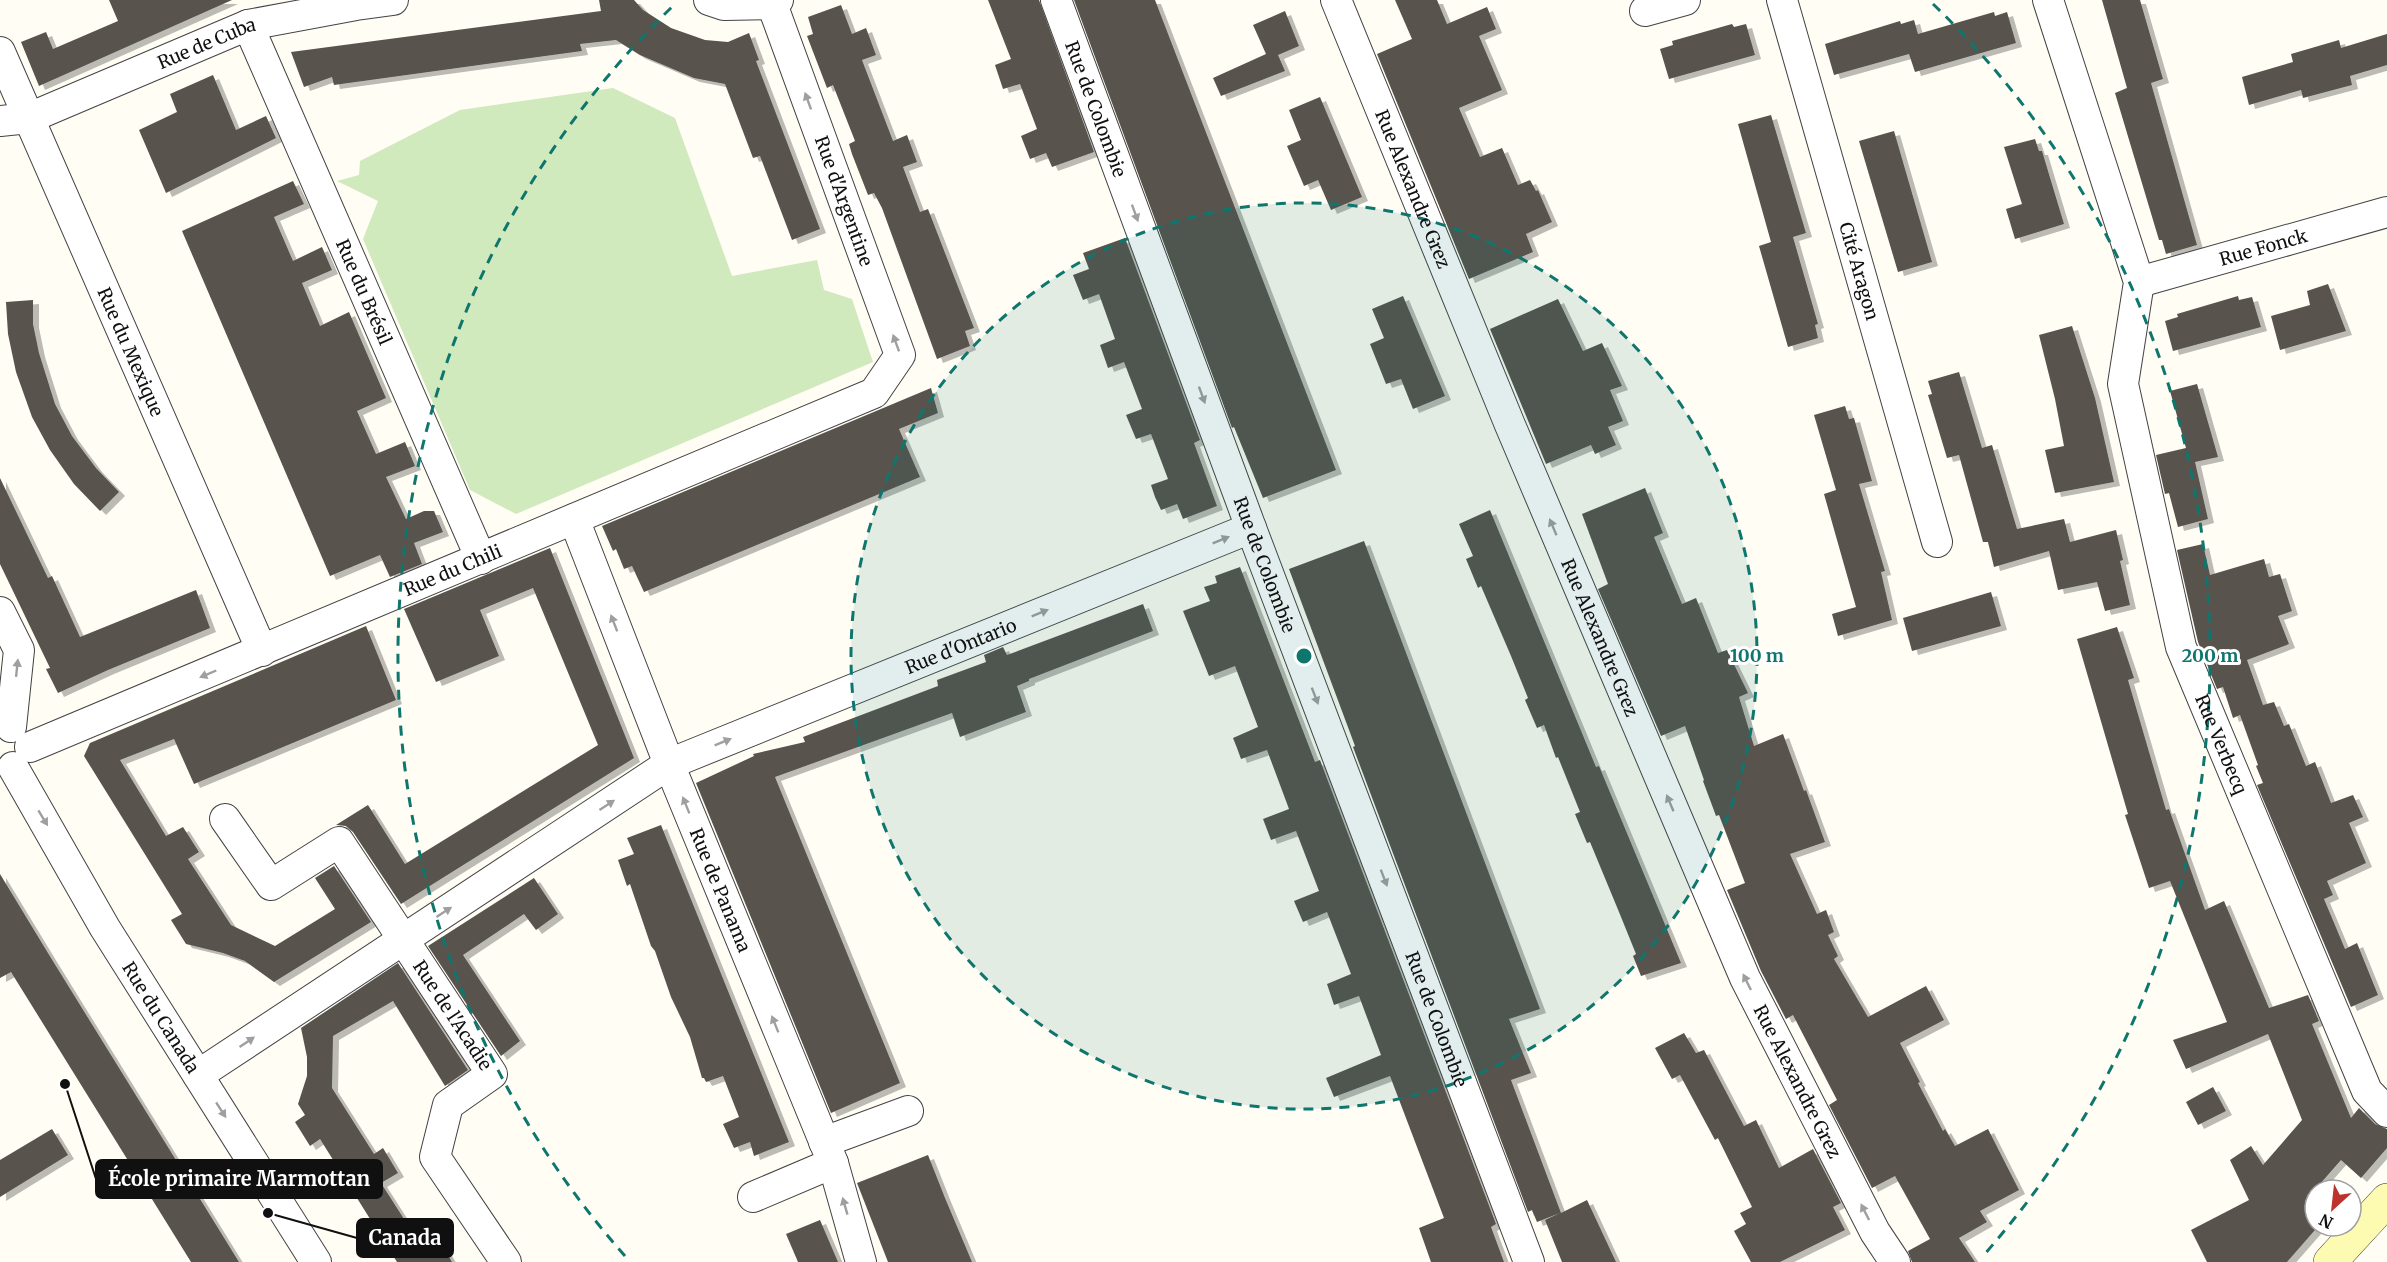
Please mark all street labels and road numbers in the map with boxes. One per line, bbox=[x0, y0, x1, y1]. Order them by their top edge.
street label: Rue de Cuba bbox=[154, 12, 258, 74]
street label: Rue de Colombie bbox=[1061, 38, 1132, 180]
street label: Rue Alexandre Grez bbox=[1371, 106, 1456, 272]
street label: Rue d'Argentine bbox=[810, 133, 878, 269]
street label: Cité Aragon bbox=[1835, 219, 1884, 323]
street label: Rue Fonck bbox=[2217, 223, 2310, 270]
street label: Rue du Brésil bbox=[331, 235, 398, 348]
street label: Rue du Mexique bbox=[93, 284, 169, 420]
street label: Rue de Colombie bbox=[1229, 493, 1301, 636]
street label: Rue du Chili bbox=[400, 539, 505, 601]
street label: Rue Alexandre Grez bbox=[1557, 555, 1644, 720]
street label: Rue d'Ontario bbox=[901, 613, 1020, 679]
street label: Rue Verbecq bbox=[2191, 691, 2253, 798]
street label: Rue de Panama bbox=[685, 825, 757, 956]
street label: Rue de Colombie bbox=[1401, 948, 1473, 1090]
street label: Rue de l'Acadie bbox=[408, 955, 498, 1074]
street label: Rue du Canada bbox=[118, 957, 205, 1078]
street label: Rue Alexandre Grez bbox=[1749, 1001, 1847, 1162]

